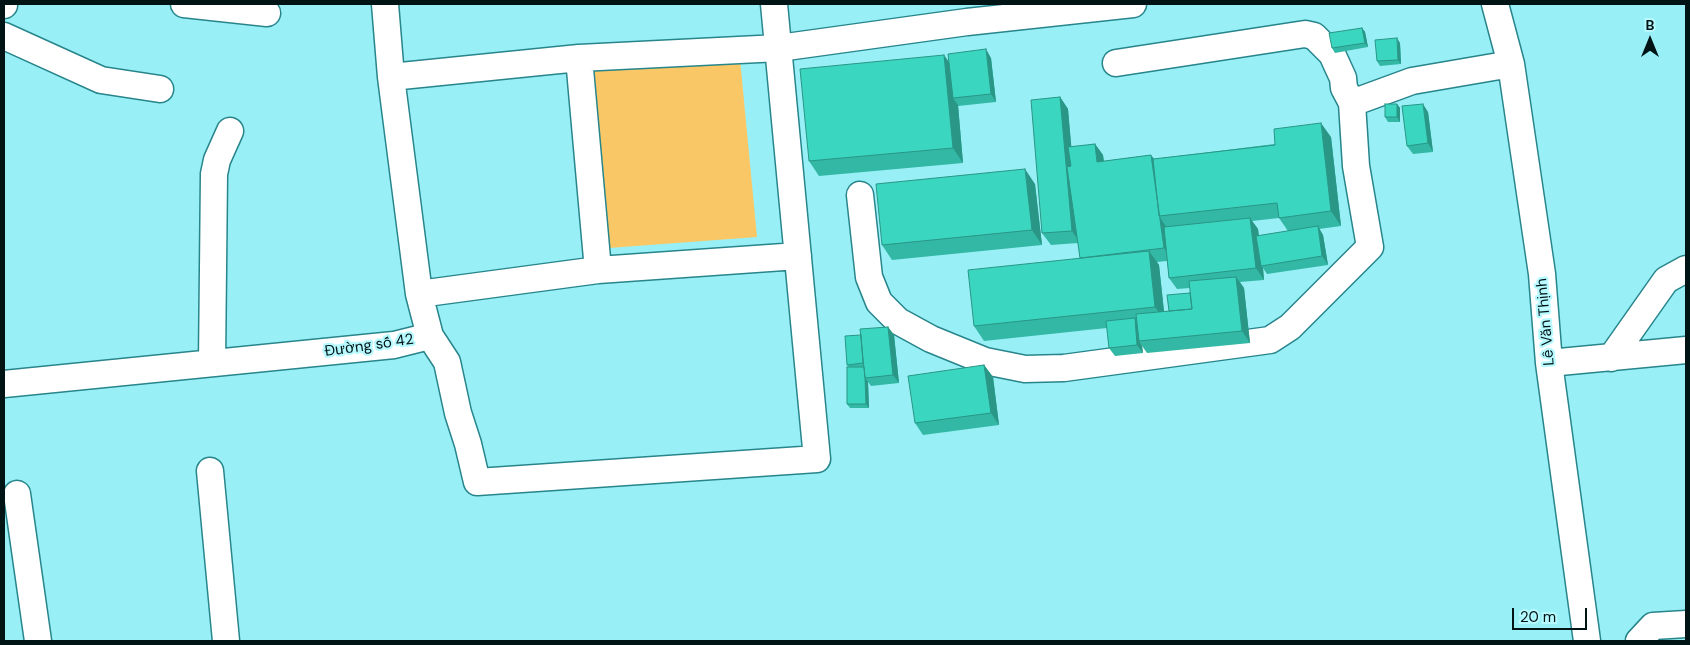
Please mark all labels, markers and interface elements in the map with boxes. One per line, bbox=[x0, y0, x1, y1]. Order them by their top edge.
north arrow bbox=[1625, 15, 1675, 65]
text: B bbox=[1646, 16, 1654, 34]
street label: Lê Văn Thịnh bbox=[1533, 278, 1559, 366]
street label: Đường số 42 bbox=[323, 331, 415, 361]
scale bar bbox=[1515, 598, 1590, 630]
text: 20 m bbox=[1520, 607, 1556, 627]

